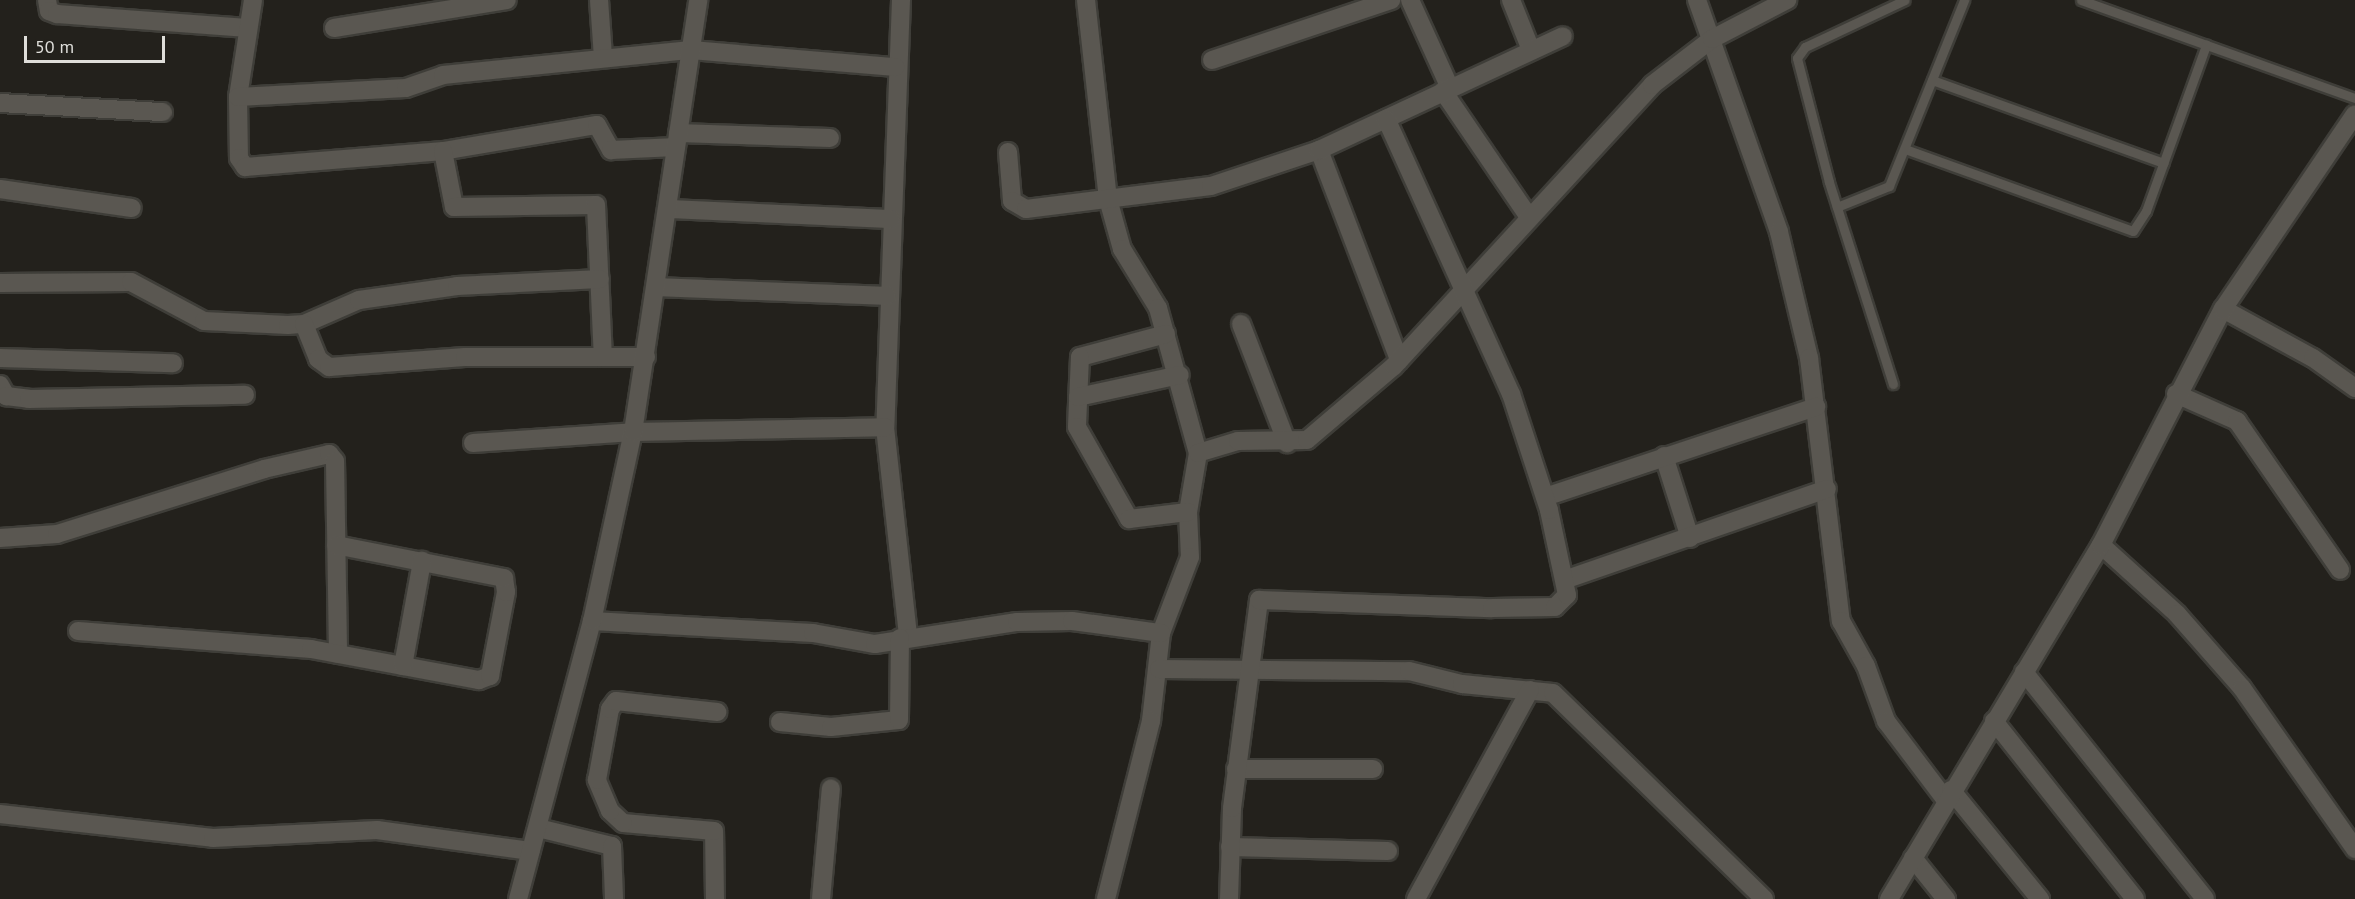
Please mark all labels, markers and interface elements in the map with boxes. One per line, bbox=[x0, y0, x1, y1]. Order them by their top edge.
scale bar bbox=[27, 24, 168, 62]
text: 50 m bbox=[35, 35, 74, 58]

